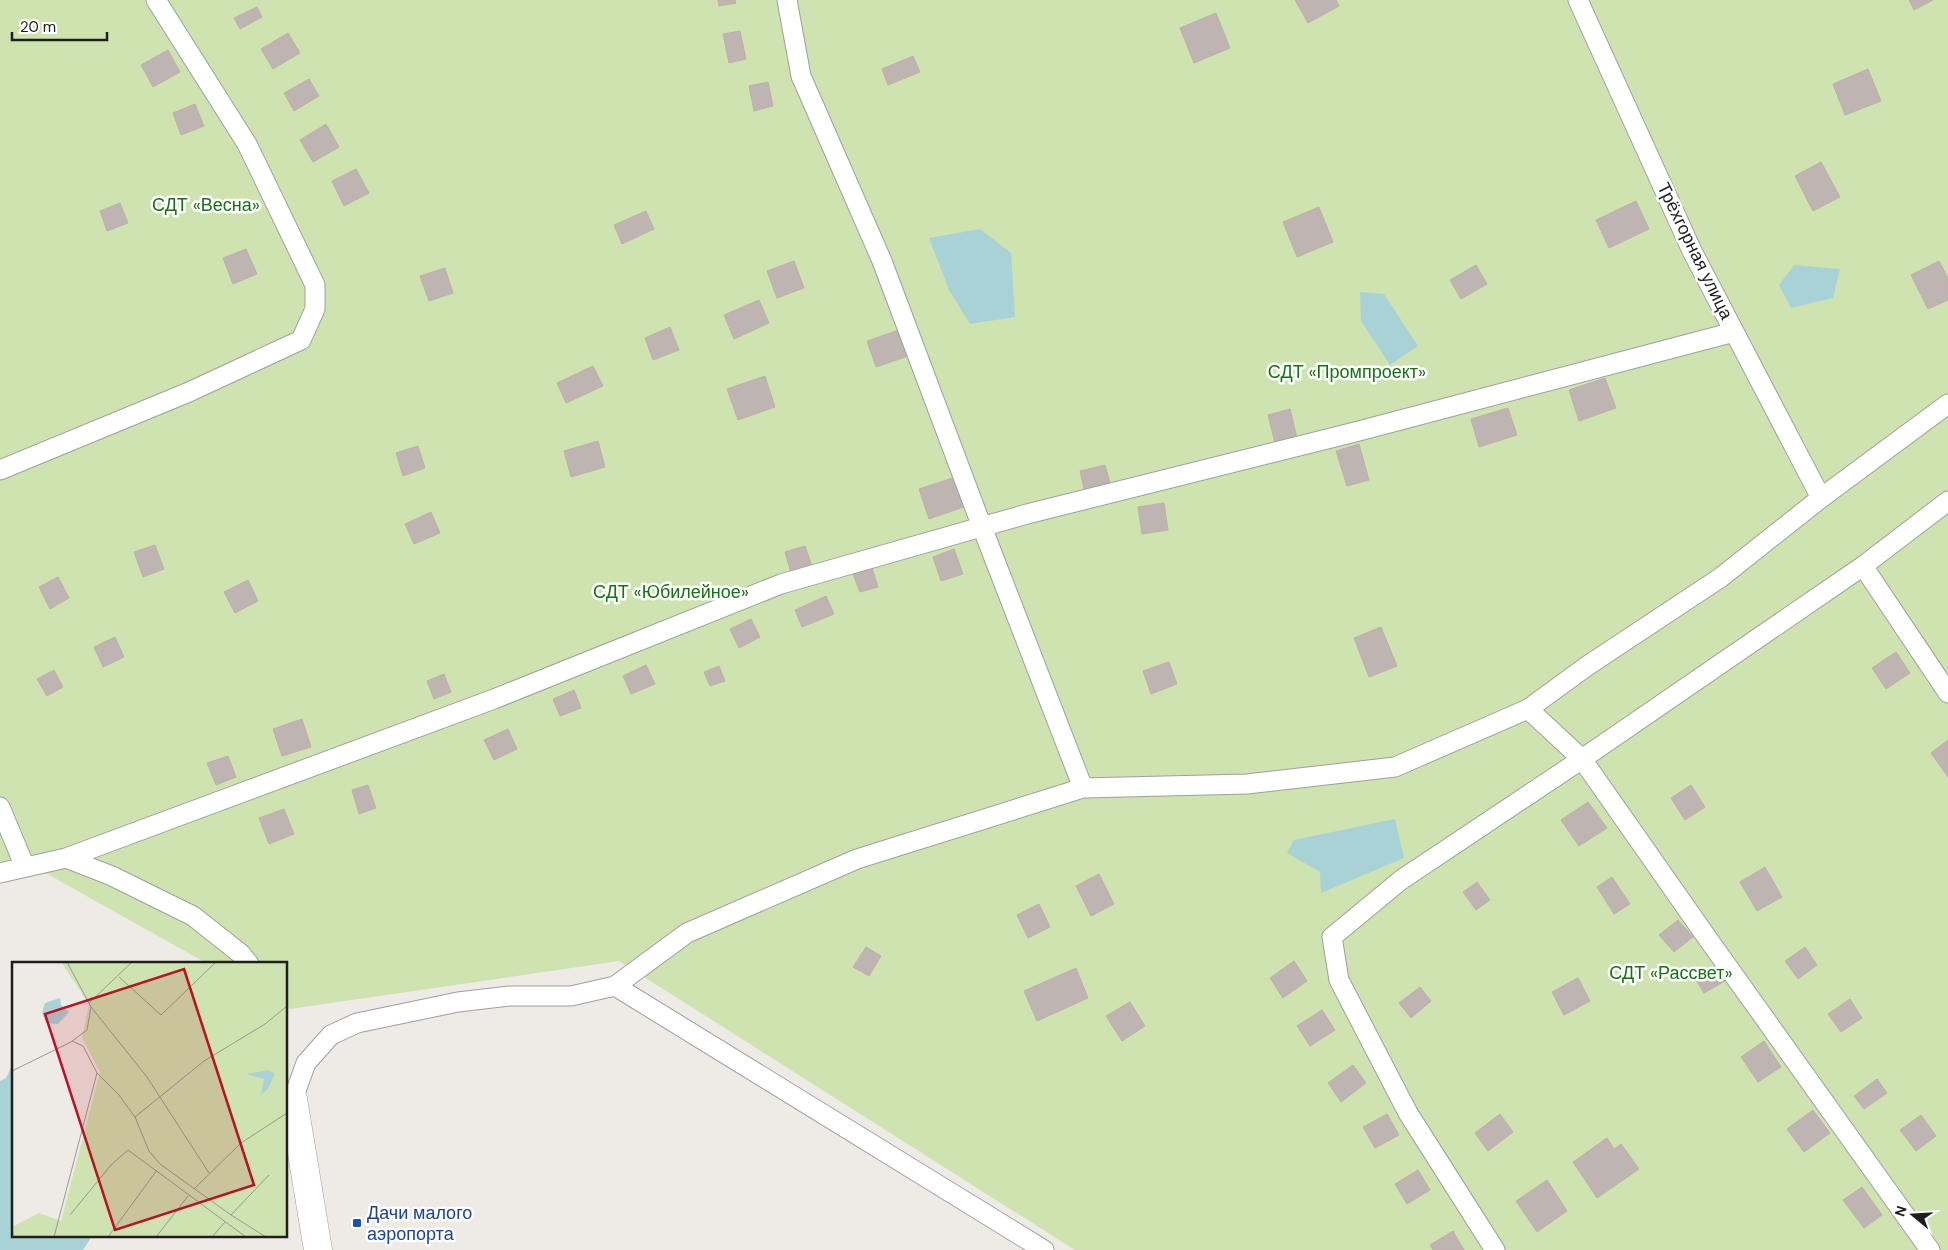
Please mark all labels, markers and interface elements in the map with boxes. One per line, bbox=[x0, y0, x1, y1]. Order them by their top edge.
scale bar bbox=[12, 10, 108, 42]
text: 20 m bbox=[20, 17, 56, 37]
street label: Трёхгорная улица bbox=[1652, 179, 1739, 324]
park label: СДТ «Весна» bbox=[152, 193, 260, 217]
park label: СДТ «Промпроект» bbox=[1268, 360, 1426, 384]
park label: СДТ «Юбилейное» bbox=[593, 580, 749, 604]
park label: СДТ «Рассвет» bbox=[1609, 961, 1733, 985]
inset map bbox=[12, 962, 288, 1238]
north arrow bbox=[1888, 1190, 1938, 1240]
place label: Дачи малого аэропорта bbox=[367, 1201, 472, 1246]
text: N bbox=[1890, 1203, 1911, 1219]
marker: Дачи малого аэропорта bbox=[351, 1217, 363, 1229]

